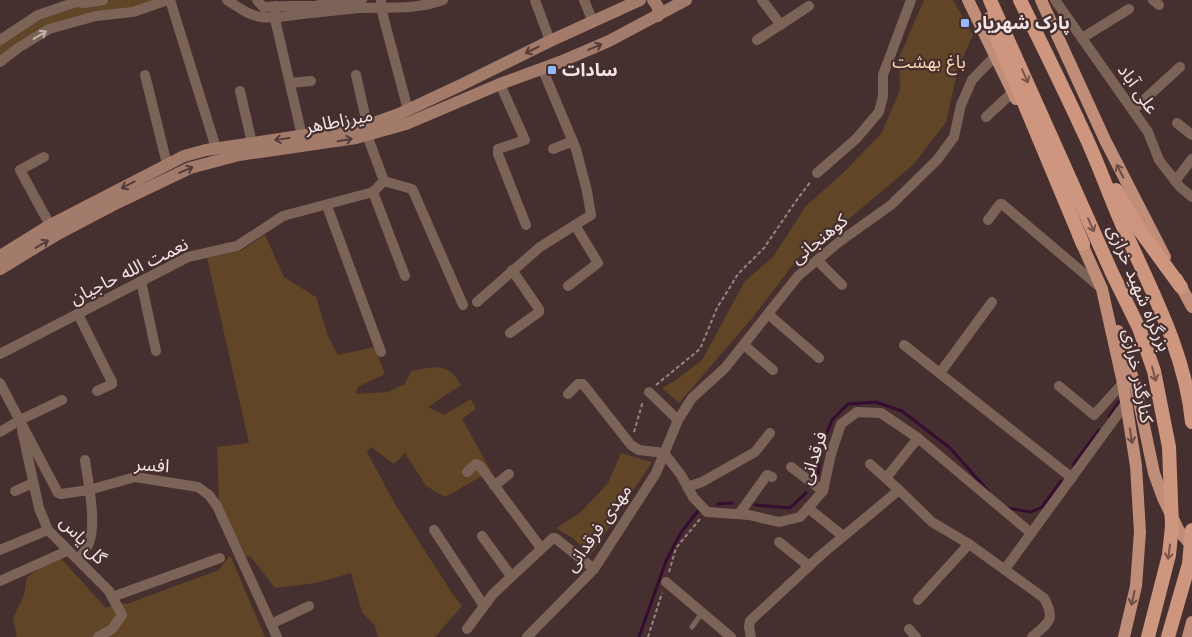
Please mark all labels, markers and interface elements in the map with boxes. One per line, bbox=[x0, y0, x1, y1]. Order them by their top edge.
place label: پارک شهریار bbox=[974, 10, 1070, 36]
marker: پارک شهریار bbox=[959, 17, 971, 29]
one-way arrow bbox=[33, 29, 47, 39]
one-way arrow bbox=[588, 41, 603, 50]
one-way arrow bbox=[525, 46, 540, 55]
park label: باغ بهشت bbox=[892, 49, 966, 76]
place label: سادات bbox=[562, 57, 617, 83]
street label: علی آباد bbox=[1111, 59, 1165, 119]
marker: سادات bbox=[546, 64, 558, 76]
one-way arrow bbox=[1021, 68, 1030, 83]
street label: میرزاطاهر bbox=[302, 102, 375, 140]
one-way arrow bbox=[275, 134, 291, 144]
one-way arrow bbox=[337, 134, 353, 144]
one-way arrow bbox=[178, 164, 193, 174]
one-way arrow bbox=[1115, 164, 1125, 179]
one-way arrow bbox=[121, 180, 136, 190]
street label: کوهنجانی bbox=[785, 207, 854, 270]
one-way arrow bbox=[1087, 217, 1097, 232]
street label: بزرگراه شهید خرازی bbox=[1101, 220, 1177, 356]
street label: نعمت الله حاجیان bbox=[65, 231, 193, 311]
one-way arrow bbox=[34, 239, 48, 249]
street label: کنارگذر خرازی bbox=[1116, 327, 1160, 426]
one-way arrow bbox=[1150, 366, 1160, 382]
street label: فرقدانی bbox=[792, 428, 834, 488]
one-way arrow bbox=[1127, 428, 1137, 444]
street label: افسر bbox=[133, 451, 170, 479]
street label: مهدی فرقدانی bbox=[558, 479, 638, 577]
street label: گل یاس bbox=[54, 510, 113, 571]
one-way arrow bbox=[1164, 544, 1174, 560]
one-way arrow bbox=[1128, 589, 1137, 605]

